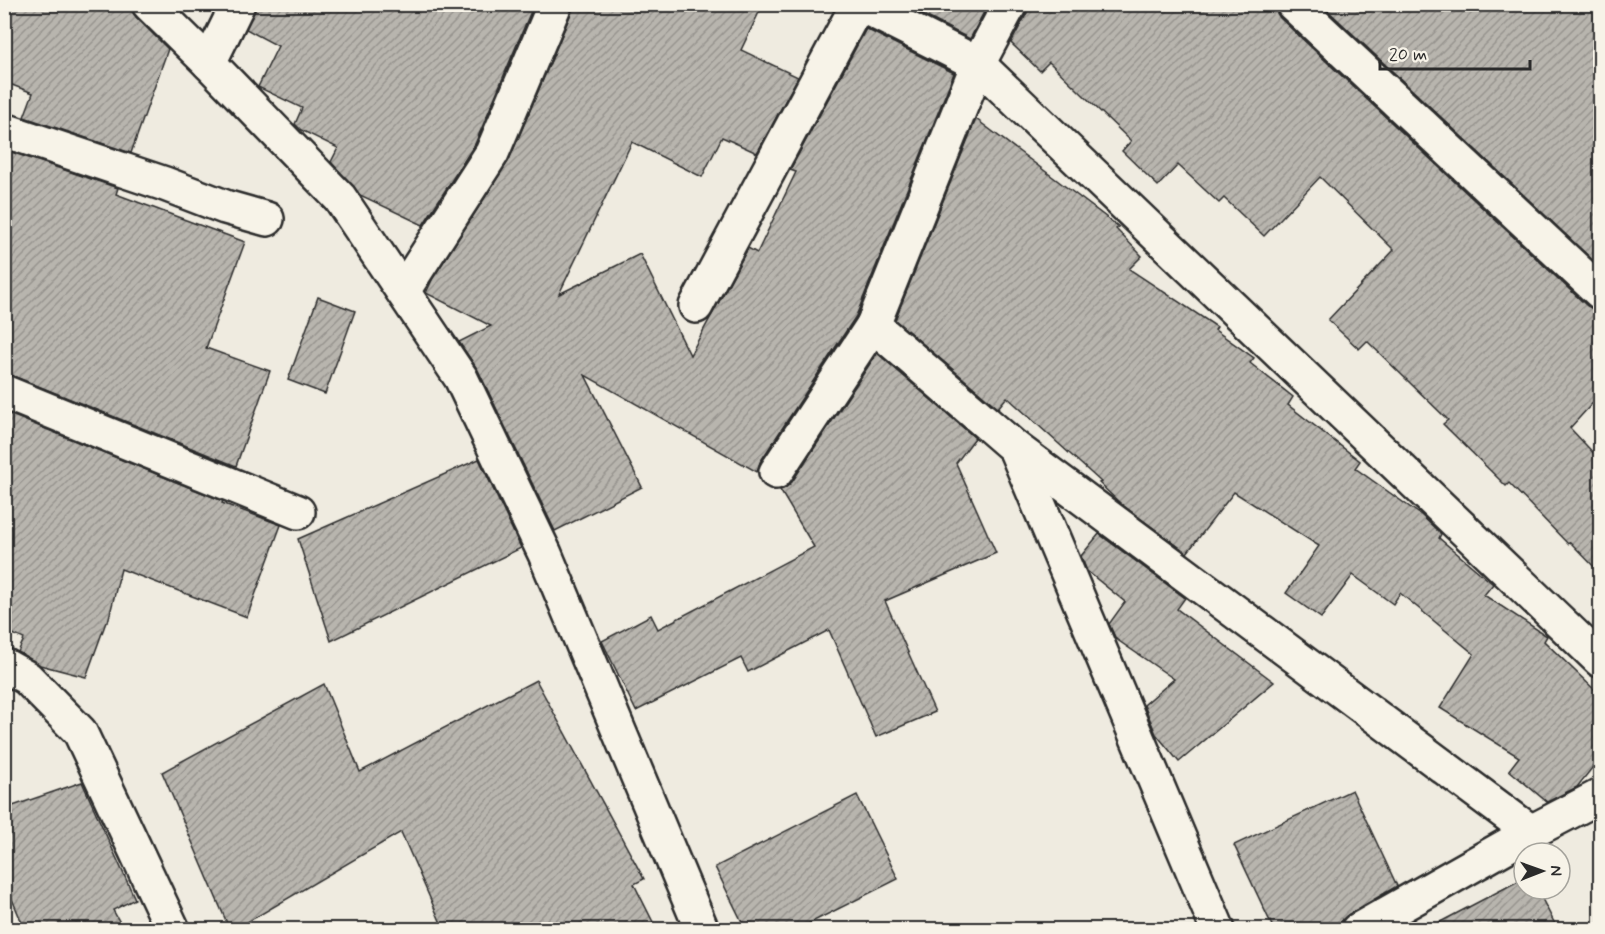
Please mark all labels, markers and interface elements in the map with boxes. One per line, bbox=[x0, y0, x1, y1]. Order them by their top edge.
scale bar bbox=[1380, 33, 1530, 71]
text: 20 m bbox=[1389, 43, 1427, 67]
north arrow bbox=[1512, 841, 1572, 901]
text: N bbox=[1545, 865, 1566, 876]

